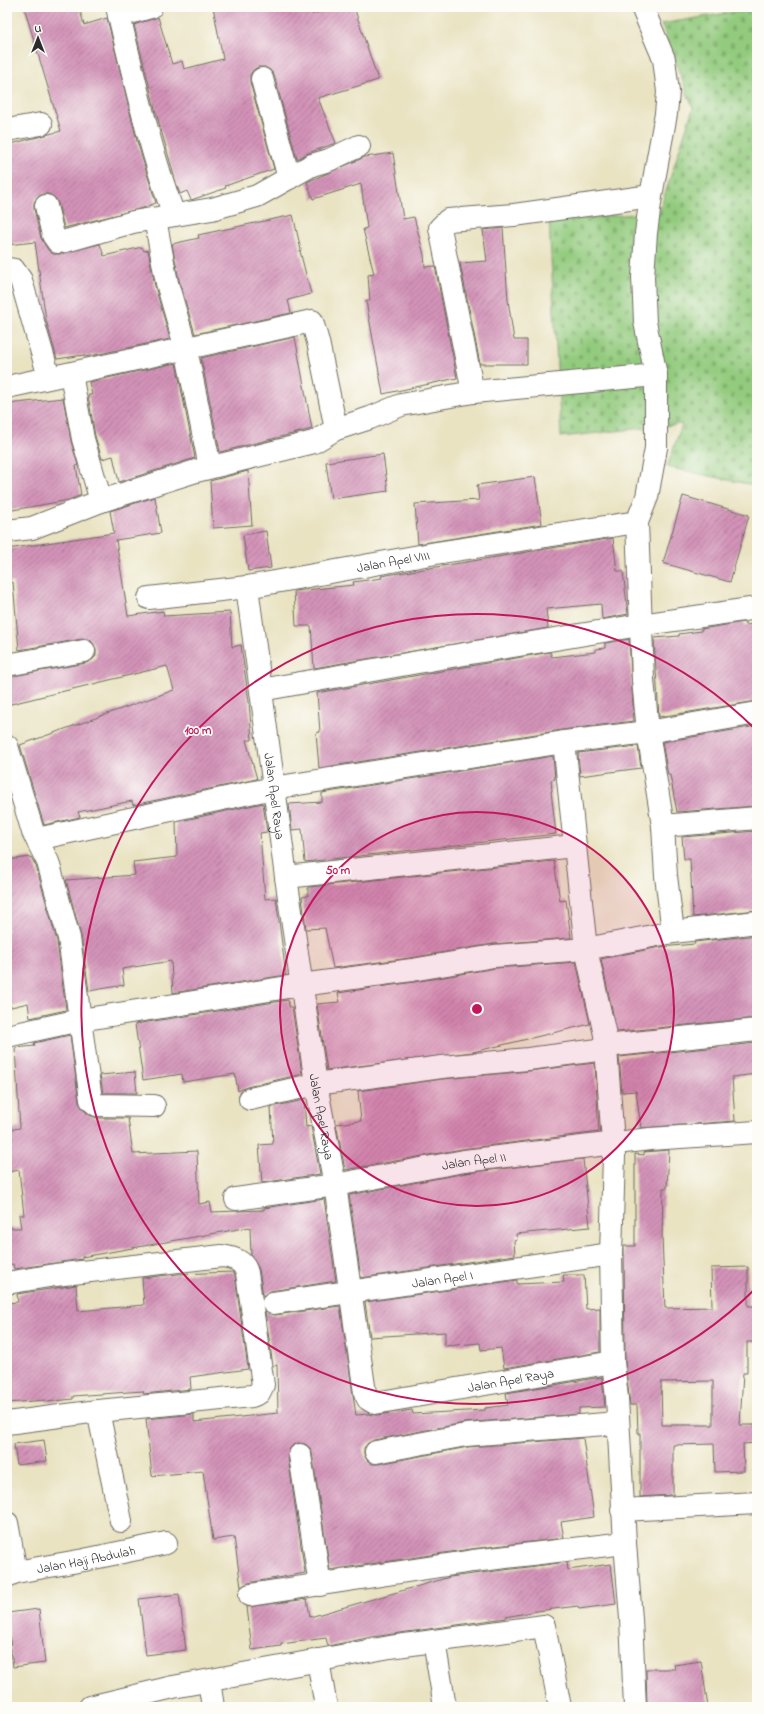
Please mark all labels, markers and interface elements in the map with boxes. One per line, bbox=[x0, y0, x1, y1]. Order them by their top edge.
north arrow bbox=[18, 18, 58, 58]
text: U bbox=[35, 21, 42, 37]
street label: Jalan Apel VIII bbox=[355, 546, 431, 578]
text: 100 m bbox=[185, 722, 212, 740]
street label: Jalan Apel Raya bbox=[258, 752, 289, 841]
text: 50 m bbox=[326, 862, 351, 880]
centre of rings bbox=[470, 1002, 484, 1016]
street label: Jalan Apel Raya bbox=[304, 1073, 338, 1162]
street label: Jalan Apel II bbox=[440, 1148, 507, 1176]
street label: Jalan Apel I bbox=[411, 1266, 474, 1294]
street label: Jalan Apel Raya bbox=[466, 1364, 555, 1398]
street label: Jalan Haji Abdulah bbox=[35, 1542, 137, 1579]

